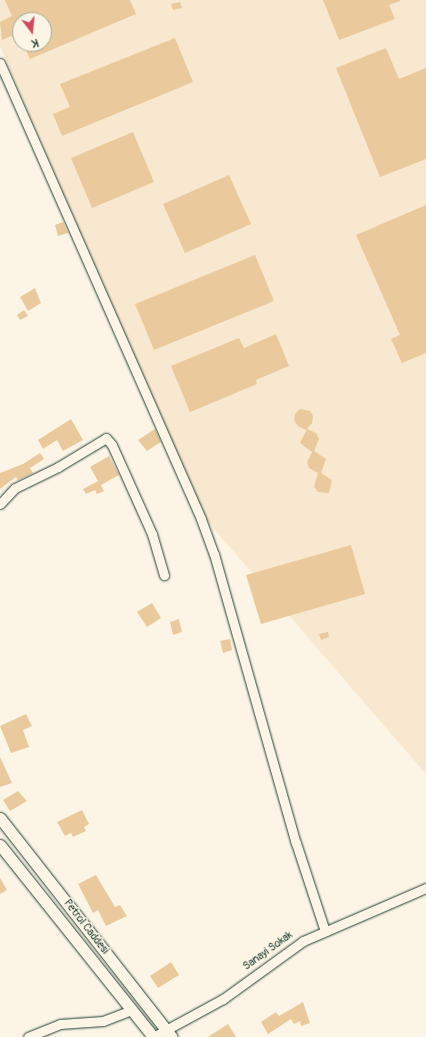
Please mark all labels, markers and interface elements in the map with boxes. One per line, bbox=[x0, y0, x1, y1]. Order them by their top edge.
north arrow bbox=[12, 12, 52, 52]
text: K bbox=[30, 36, 40, 50]
street label: Petrol Caddesi bbox=[61, 897, 111, 957]
street label: Sanayi Sokak bbox=[241, 929, 295, 973]

